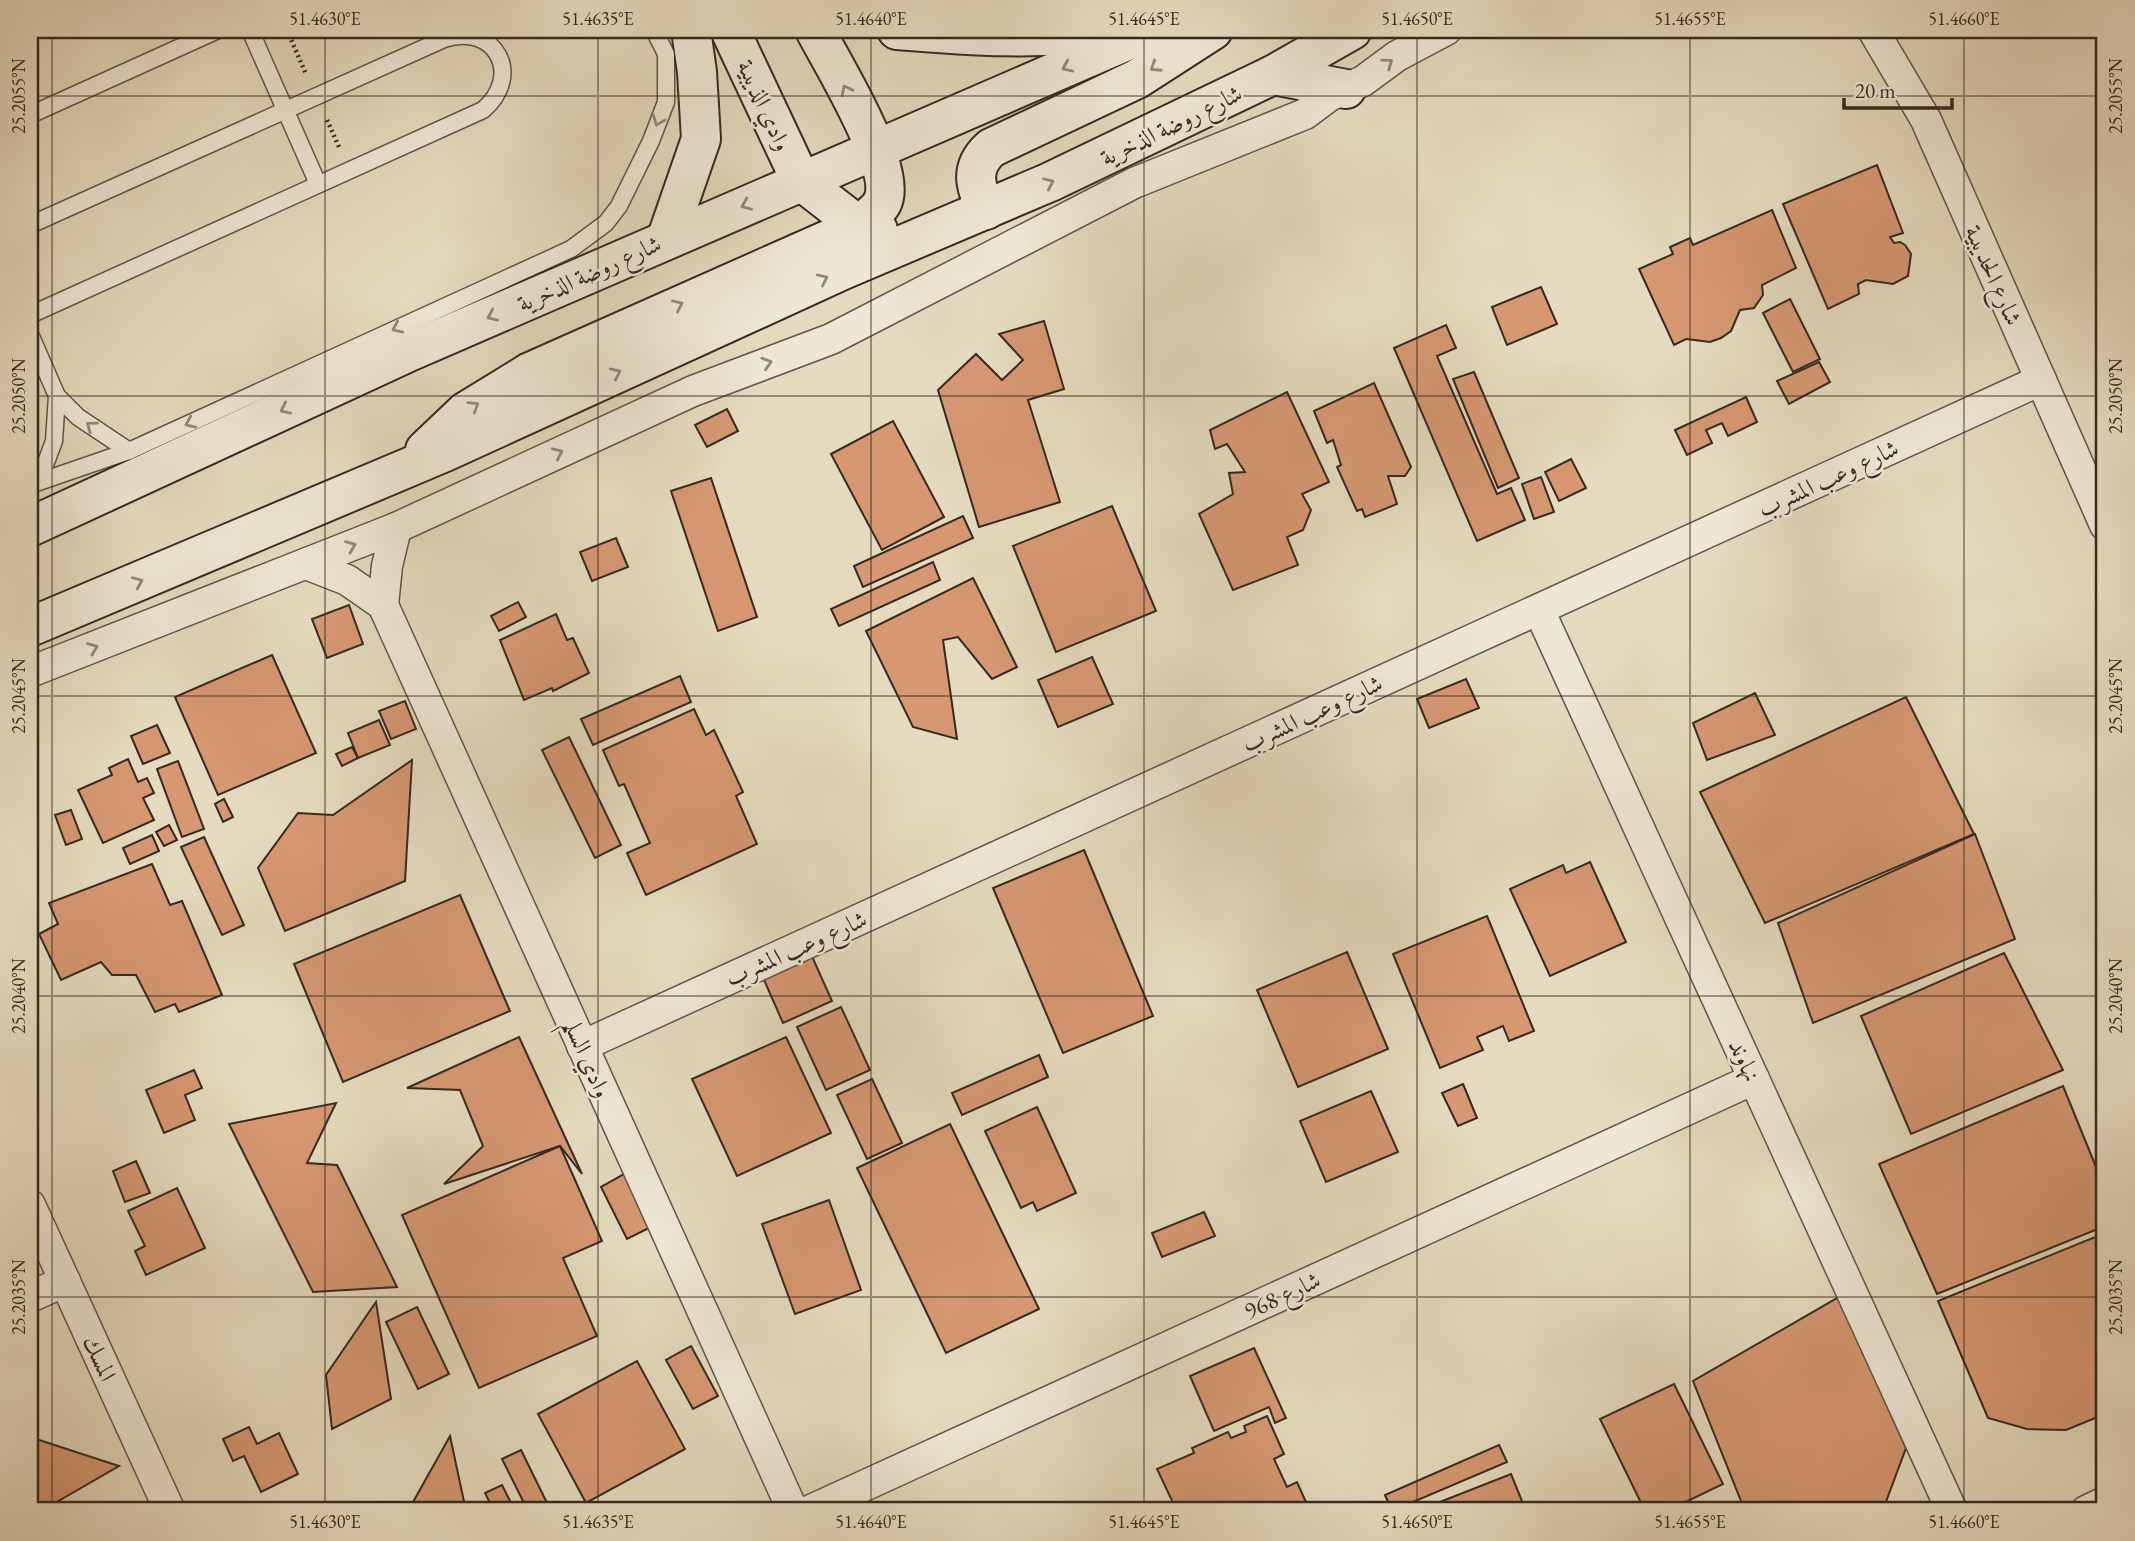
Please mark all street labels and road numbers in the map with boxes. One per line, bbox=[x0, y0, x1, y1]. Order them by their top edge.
street label: وادي الذيبية bbox=[727, 54, 800, 157]
street label: شارع روضة الذخرية bbox=[1095, 77, 1249, 177]
street label: شارع الحديبية bbox=[1954, 220, 2030, 332]
street label: شارع روضة الذخرية bbox=[512, 227, 668, 323]
street label: شارع وعب المشرب bbox=[1753, 432, 1905, 529]
street label: شارع وعب المشرب bbox=[1237, 667, 1389, 764]
street label: شارع وعب المشرب bbox=[720, 903, 874, 998]
street label: وادي السلم bbox=[549, 1014, 619, 1106]
street label: نهاوند bbox=[1722, 1034, 1768, 1086]
street label: شارع 968 bbox=[1239, 1264, 1327, 1331]
street label: المسك bbox=[76, 1330, 124, 1386]

